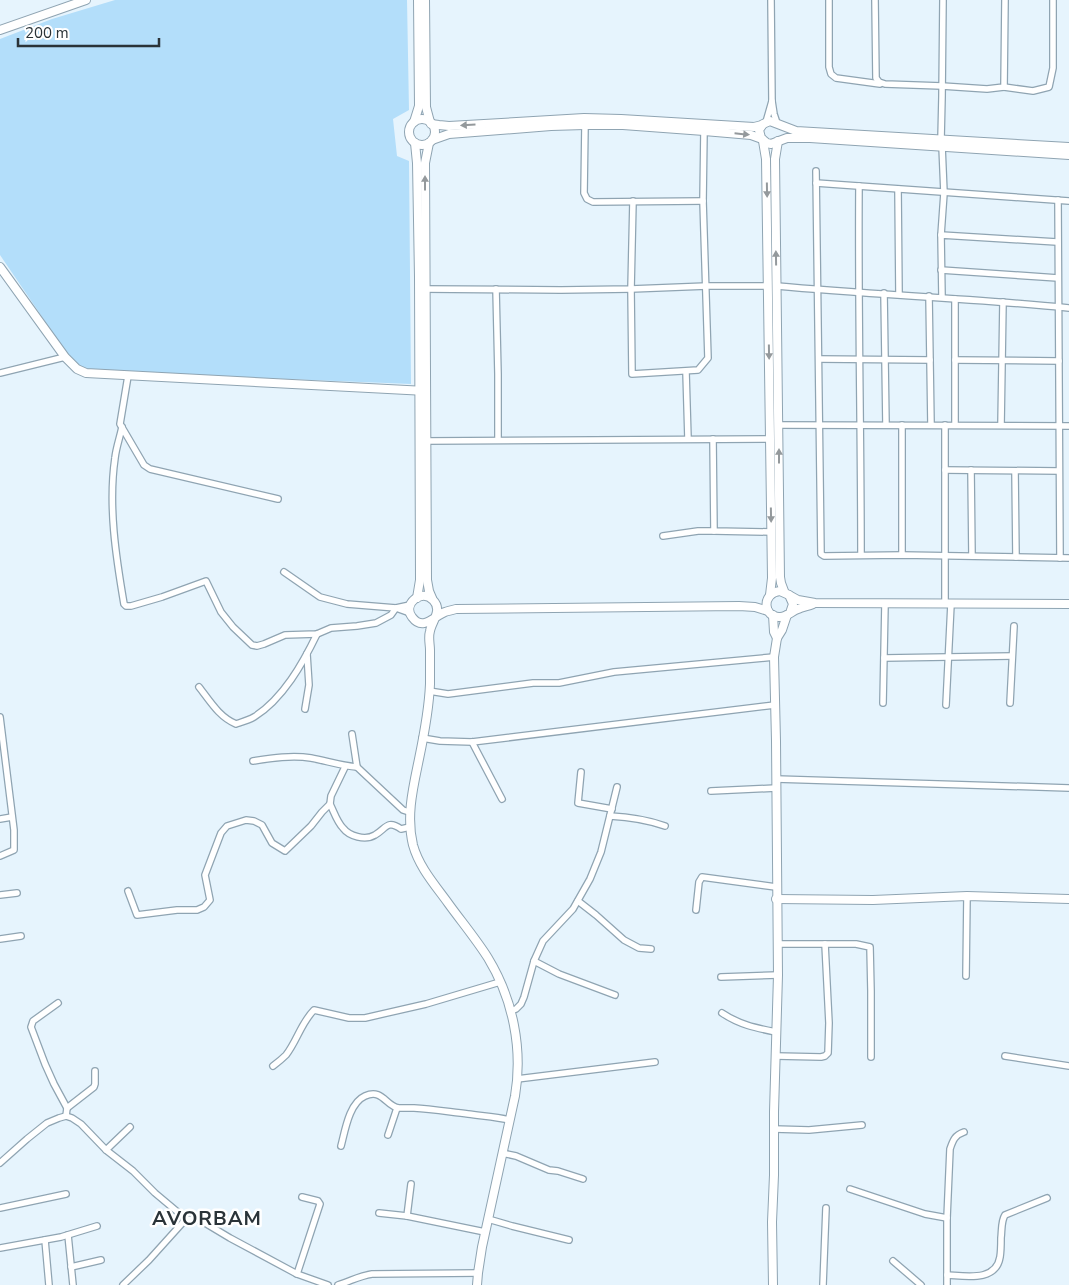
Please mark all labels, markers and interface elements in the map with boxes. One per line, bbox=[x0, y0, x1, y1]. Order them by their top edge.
scale bar bbox=[18, 15, 159, 47]
text: 200 m bbox=[25, 23, 69, 43]
one-way arrow bbox=[460, 121, 476, 129]
one-way arrow bbox=[734, 130, 750, 138]
one-way arrow bbox=[421, 175, 429, 191]
one-way arrow bbox=[763, 182, 771, 198]
one-way arrow bbox=[772, 250, 780, 266]
one-way arrow bbox=[765, 344, 773, 360]
one-way arrow bbox=[775, 447, 783, 463]
one-way arrow bbox=[767, 507, 775, 523]
district label: AVORBAM bbox=[152, 1205, 262, 1232]

